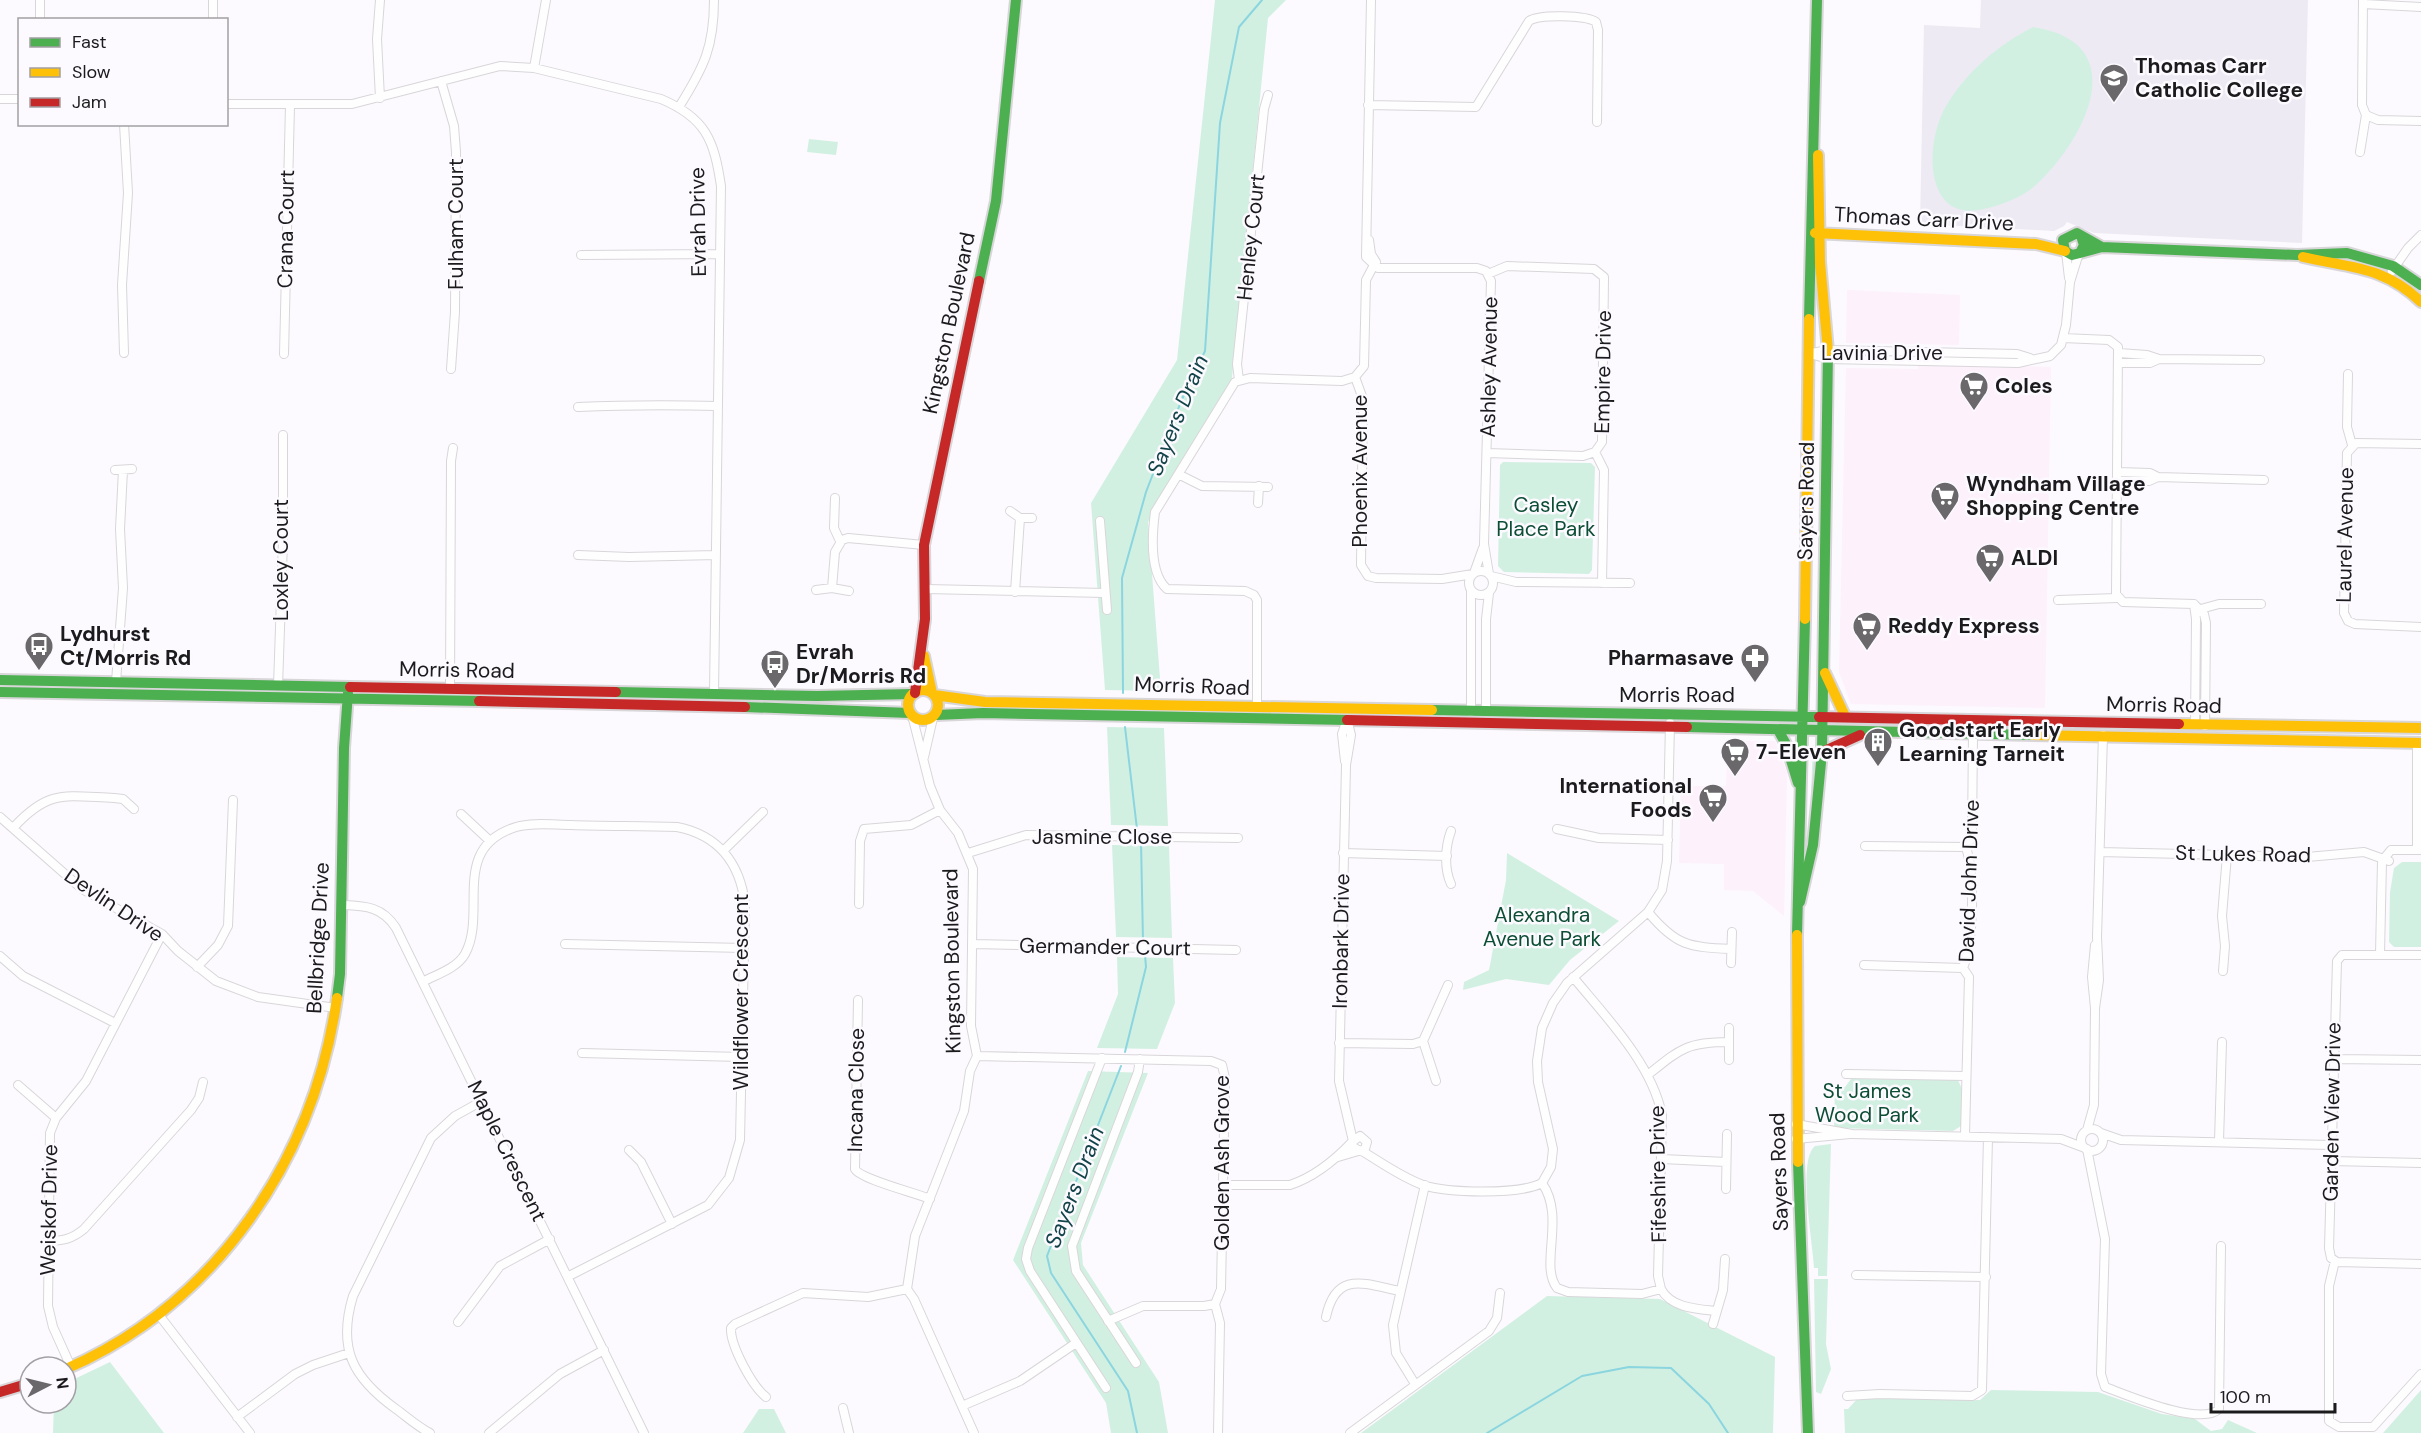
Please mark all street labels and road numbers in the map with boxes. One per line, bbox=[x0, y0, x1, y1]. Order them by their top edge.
street label: Fulham Court bbox=[442, 158, 470, 290]
street label: Evrah Drive bbox=[683, 167, 713, 277]
street label: Crana Court bbox=[271, 169, 301, 289]
street label: Henley Court bbox=[1230, 172, 1272, 302]
street label: Thomas Carr Drive bbox=[1833, 200, 2015, 238]
street label: Kingston Boulevard bbox=[916, 230, 982, 416]
street label: Ashley Avenue bbox=[1474, 296, 1504, 438]
street label: Empire Drive bbox=[1588, 310, 1618, 434]
street label: Lavinia Drive bbox=[1821, 339, 1943, 367]
street label: Phoenix Avenue bbox=[1346, 394, 1374, 548]
street label: Sayers Road bbox=[1791, 441, 1821, 561]
street label: Laurel Avenue bbox=[2330, 467, 2360, 603]
street label: Loxley Court bbox=[267, 499, 295, 621]
street label: Morris Road bbox=[399, 655, 515, 685]
street label: Morris Road bbox=[1134, 670, 1250, 702]
street label: Morris Road bbox=[1619, 681, 1735, 709]
street label: Morris Road bbox=[2106, 690, 2222, 720]
street label: David John Drive bbox=[1952, 799, 1986, 963]
street label: Jasmine Close bbox=[1032, 823, 1172, 851]
street label: St Lukes Road bbox=[2175, 839, 2311, 869]
street label: Devlin Drive bbox=[59, 861, 169, 949]
street label: Bellbridge Drive bbox=[300, 861, 336, 1014]
street label: Kingston Boulevard bbox=[936, 868, 968, 1054]
street label: Ironbark Drive bbox=[1326, 873, 1356, 1009]
street label: Wildflower Crescent bbox=[727, 893, 755, 1091]
street label: Germander Court bbox=[1019, 932, 1191, 962]
street label: Garden View Drive bbox=[2316, 1022, 2348, 1202]
street label: Incana Close bbox=[841, 1028, 871, 1152]
street label: Golden Ash Grove bbox=[1208, 1075, 1236, 1251]
street label: Maple Crescent bbox=[461, 1076, 553, 1226]
street label: Fifeshire Drive bbox=[1643, 1105, 1673, 1243]
street label: Sayers Road bbox=[1763, 1112, 1795, 1232]
street label: Weiskof Drive bbox=[34, 1144, 64, 1276]

